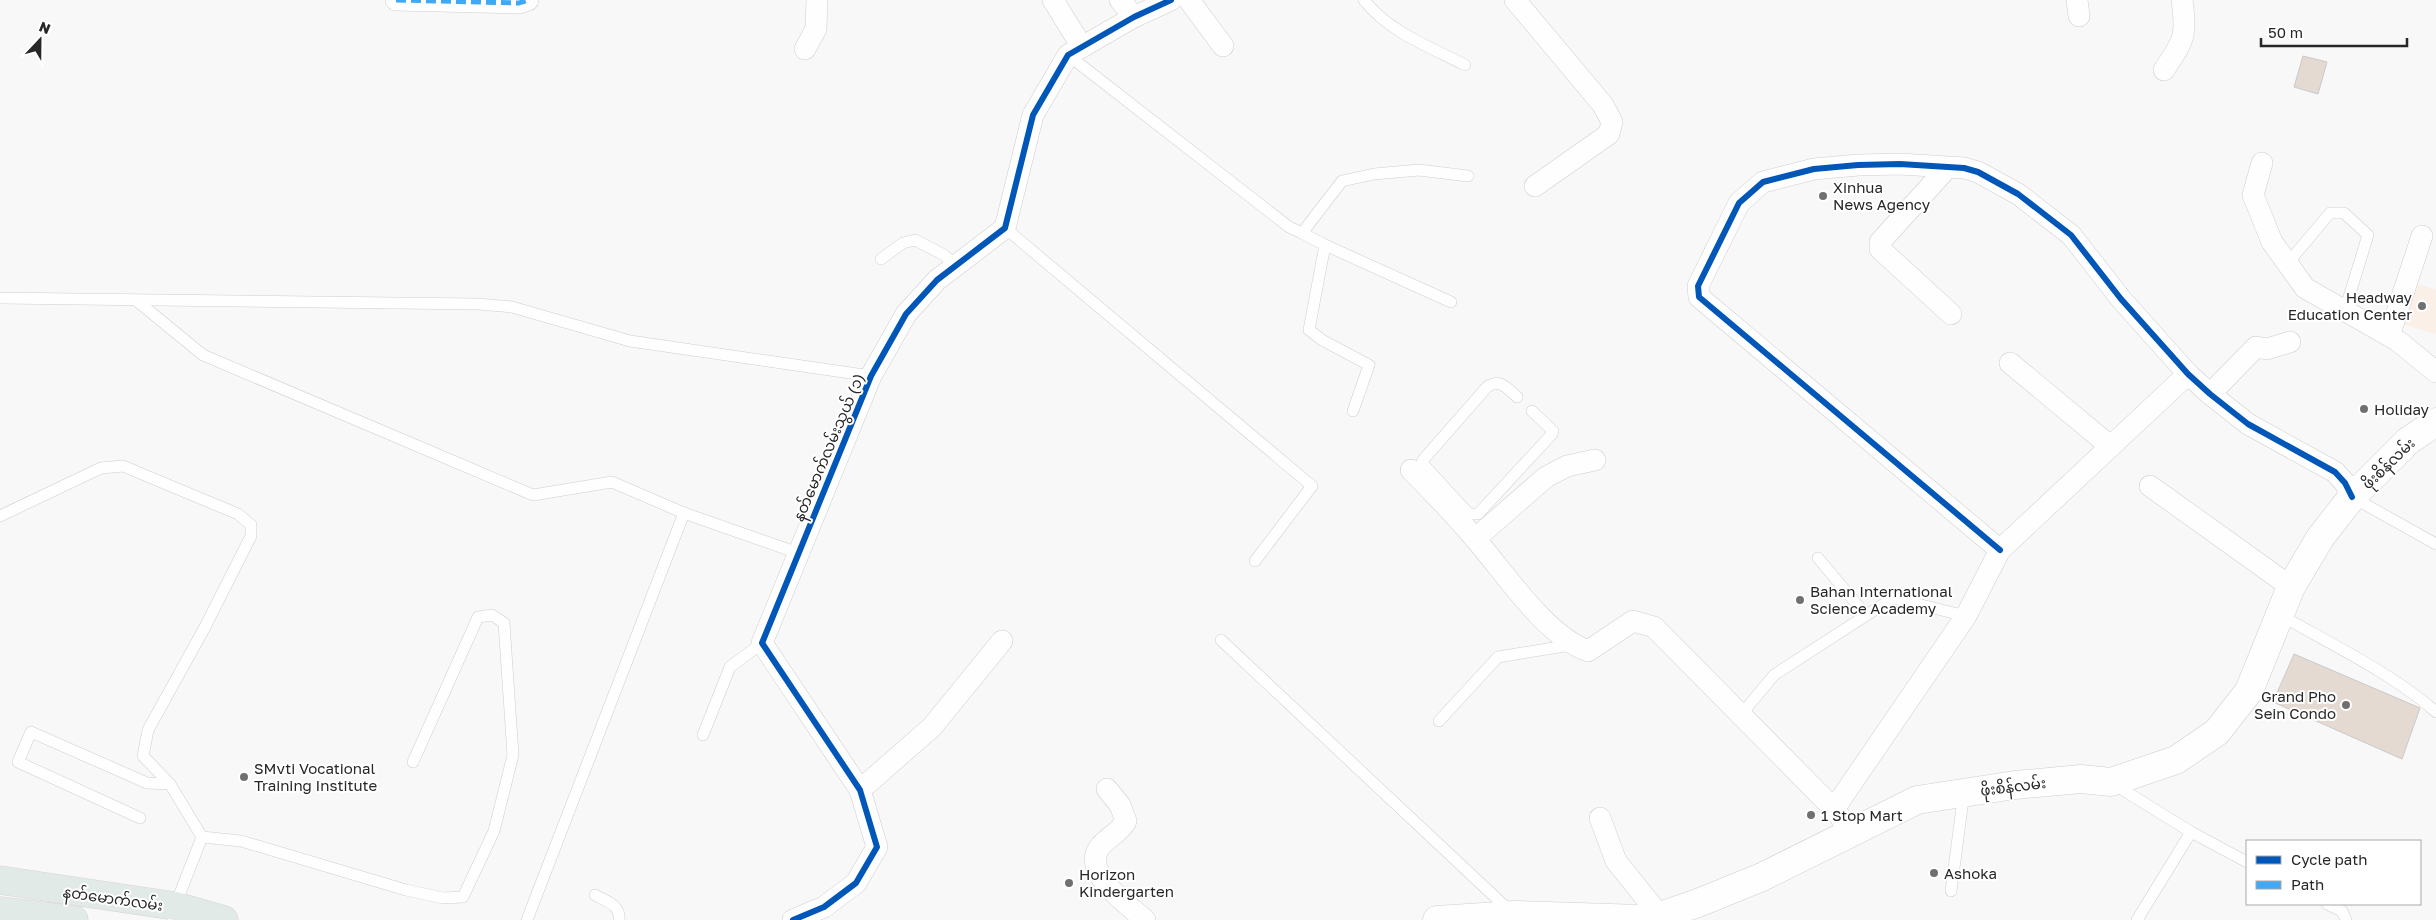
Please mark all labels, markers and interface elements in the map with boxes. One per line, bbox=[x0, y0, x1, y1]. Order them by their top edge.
north arrow bbox=[15, 15, 65, 65]
scale bar bbox=[2261, 15, 2407, 47]
text: N bbox=[37, 18, 53, 37]
text: 50 m bbox=[2268, 23, 2303, 41]
place label: Xinhua News Agency bbox=[1833, 178, 1931, 213]
marker: Xinhua News Agency bbox=[1817, 190, 1829, 202]
place label: Headway Education Center bbox=[2288, 288, 2413, 323]
marker: Headway Education Center bbox=[2416, 300, 2428, 312]
street label: နတ်မောက်လမ်းသွယ် (၁) bbox=[789, 370, 871, 525]
place label: Holiday bbox=[2374, 400, 2430, 418]
marker: Holiday bbox=[2358, 403, 2370, 415]
street label: ဖိုးစိန်လမ်း bbox=[2358, 434, 2421, 495]
place label: Bahan International Science Academy bbox=[1810, 582, 1953, 617]
marker: Bahan International Science Academy bbox=[1794, 594, 1806, 606]
place label: Grand Pho Sein Condo bbox=[2254, 687, 2336, 722]
marker: Grand Pho Sein Condo bbox=[2340, 699, 2352, 711]
place label: SMvti Vocational Training Institute bbox=[254, 759, 378, 794]
marker: SMvti Vocational Training Institute bbox=[238, 771, 250, 783]
street label: ဖိုးစိန်လမ်း bbox=[1979, 773, 2047, 803]
place label: 1 Stop Mart bbox=[1821, 806, 1903, 824]
marker: 1 Stop Mart bbox=[1805, 809, 1817, 821]
legend bbox=[2246, 840, 2421, 905]
text: Cycle path bbox=[2291, 850, 2367, 868]
place label: Ashoka bbox=[1944, 864, 1997, 882]
place label: Horizon Kindergarten bbox=[1079, 865, 1174, 900]
marker: Ashoka bbox=[1928, 867, 1940, 879]
text: Path bbox=[2291, 875, 2324, 893]
marker: Horizon Kindergarten bbox=[1063, 877, 1075, 889]
street label: နတ်မောက်လမ်း bbox=[61, 882, 164, 918]

